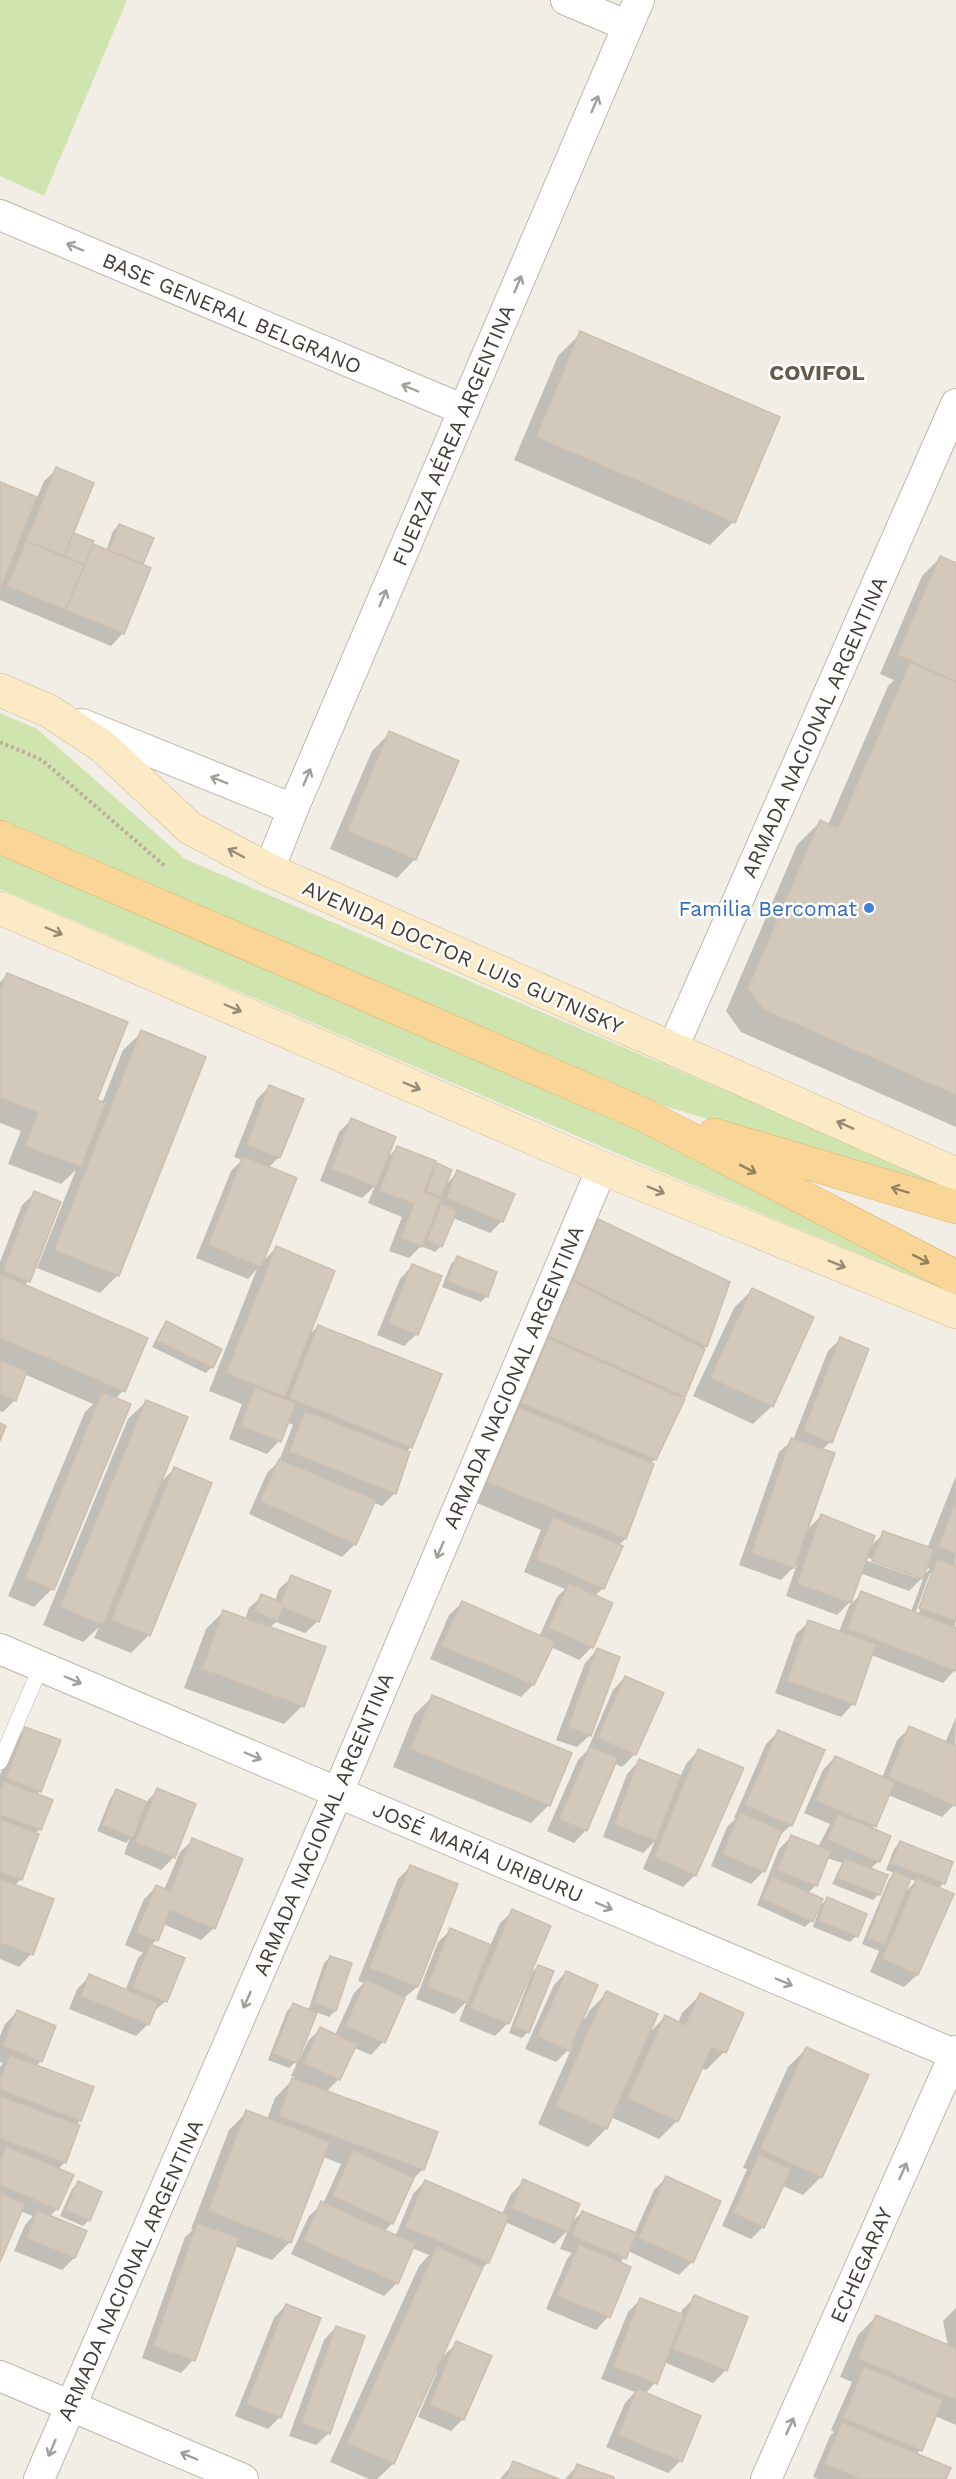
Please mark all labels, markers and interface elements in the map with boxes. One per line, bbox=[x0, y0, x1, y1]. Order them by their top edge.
one-way arrow bbox=[589, 96, 601, 114]
one-way arrow bbox=[66, 241, 85, 252]
street label: BASE GENERAL BELGRANO bbox=[99, 247, 365, 379]
one-way arrow bbox=[513, 275, 524, 293]
street label: FUERZA AÉREA ARGENTINA bbox=[387, 300, 520, 569]
district label: COVIFOL bbox=[769, 360, 865, 385]
one-way arrow bbox=[401, 382, 419, 393]
street label: ARMADA NACIONAL ARGENTINA bbox=[736, 572, 892, 881]
one-way arrow bbox=[379, 589, 390, 607]
one-way arrow bbox=[302, 769, 313, 787]
one-way arrow bbox=[211, 773, 229, 784]
one-way arrow bbox=[228, 847, 246, 858]
street label: AVENIDA DOCTOR LUIS GUTNISKY bbox=[299, 875, 627, 1039]
place label: Familia Bercomat bbox=[679, 896, 857, 921]
marker: Familia Bercomat bbox=[862, 901, 876, 915]
one-way arrow bbox=[44, 926, 62, 937]
one-way arrow bbox=[223, 1003, 241, 1014]
one-way arrow bbox=[402, 1080, 420, 1092]
one-way arrow bbox=[836, 1119, 854, 1130]
one-way arrow bbox=[739, 1163, 756, 1175]
one-way arrow bbox=[891, 1184, 910, 1195]
one-way arrow bbox=[647, 1185, 665, 1196]
street label: ARMADA NACIONAL ARGENTINA bbox=[438, 1221, 588, 1532]
one-way arrow bbox=[912, 1253, 930, 1265]
one-way arrow bbox=[827, 1259, 846, 1270]
one-way arrow bbox=[434, 1541, 445, 1559]
street label: ARMADA NACIONAL ARGENTINA bbox=[248, 1668, 398, 1979]
one-way arrow bbox=[64, 1675, 82, 1686]
one-way arrow bbox=[243, 1751, 261, 1762]
street label: JOSÉ MARÍA URIBURU bbox=[369, 1796, 587, 1908]
one-way arrow bbox=[595, 1900, 613, 1912]
one-way arrow bbox=[774, 1977, 793, 1988]
one-way arrow bbox=[241, 1991, 252, 2009]
street label: ARMADA NACIONAL ARGENTINA bbox=[52, 2115, 208, 2424]
one-way arrow bbox=[898, 2162, 909, 2180]
street label: ECHEGARAY bbox=[824, 2203, 898, 2327]
one-way arrow bbox=[784, 2417, 796, 2435]
one-way arrow bbox=[46, 2439, 57, 2457]
one-way arrow bbox=[180, 2450, 199, 2461]

